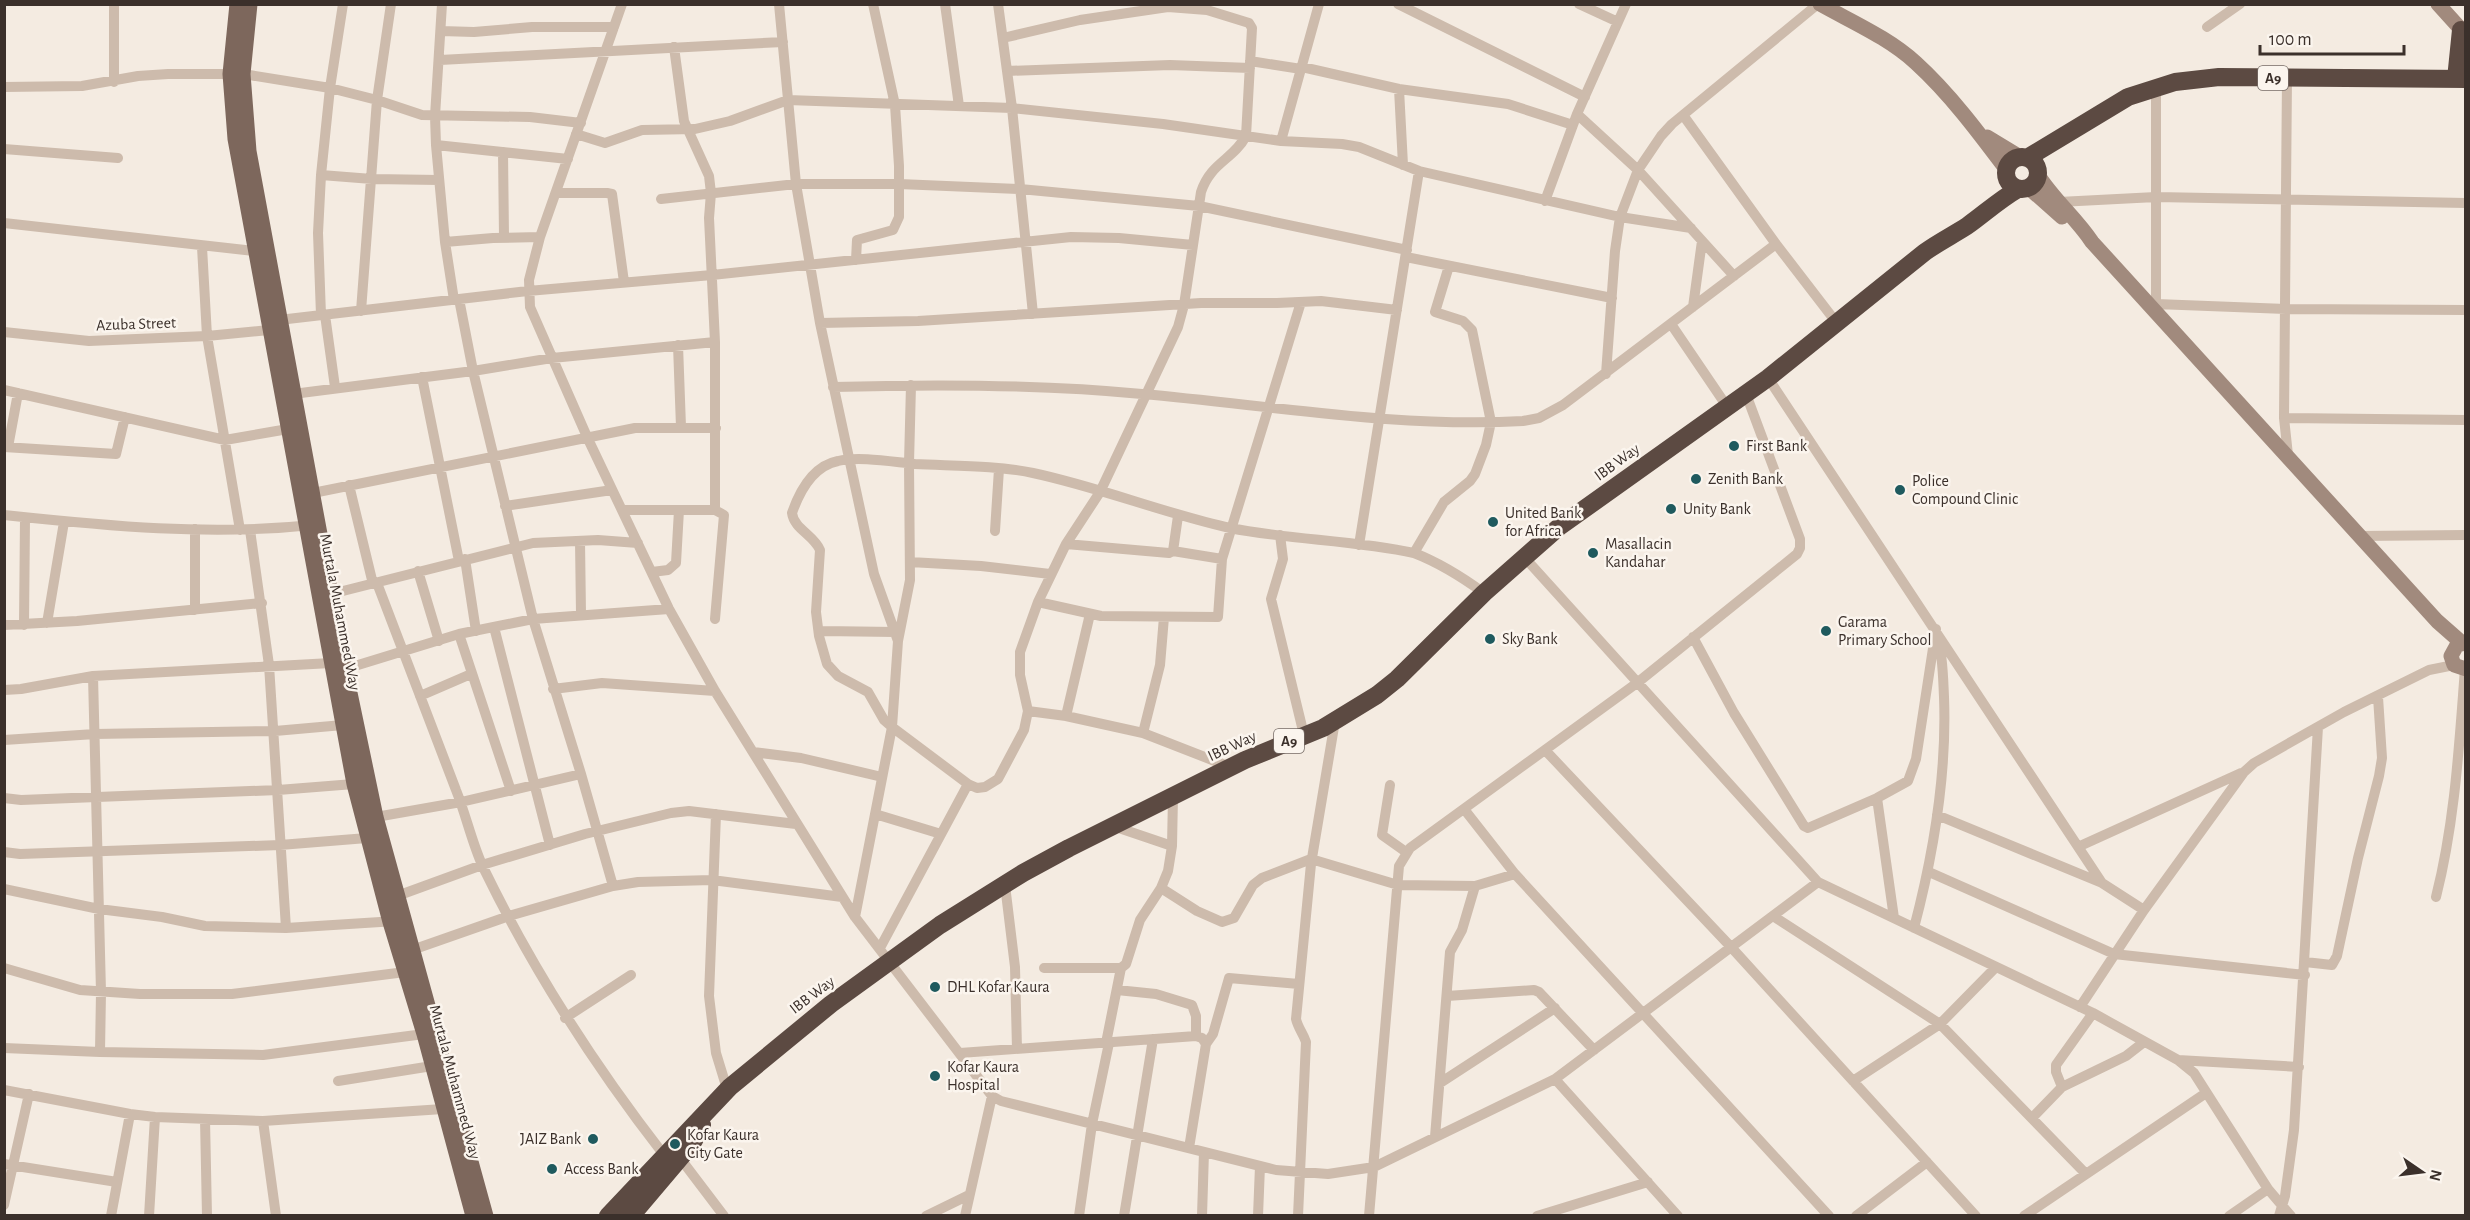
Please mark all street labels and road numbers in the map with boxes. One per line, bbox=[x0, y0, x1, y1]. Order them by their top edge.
road number: A9 bbox=[2258, 66, 2288, 90]
street label: Azuba Street bbox=[96, 315, 176, 333]
street label: IBB Way bbox=[1591, 440, 1643, 484]
street label: Murtala Muhammed Way bbox=[316, 532, 363, 692]
street label: IBB Way bbox=[1205, 728, 1259, 765]
road number: A9 bbox=[1274, 729, 1304, 753]
street label: IBB Way bbox=[787, 973, 838, 1018]
street label: Murtala Muhammed Way bbox=[426, 1003, 483, 1161]

